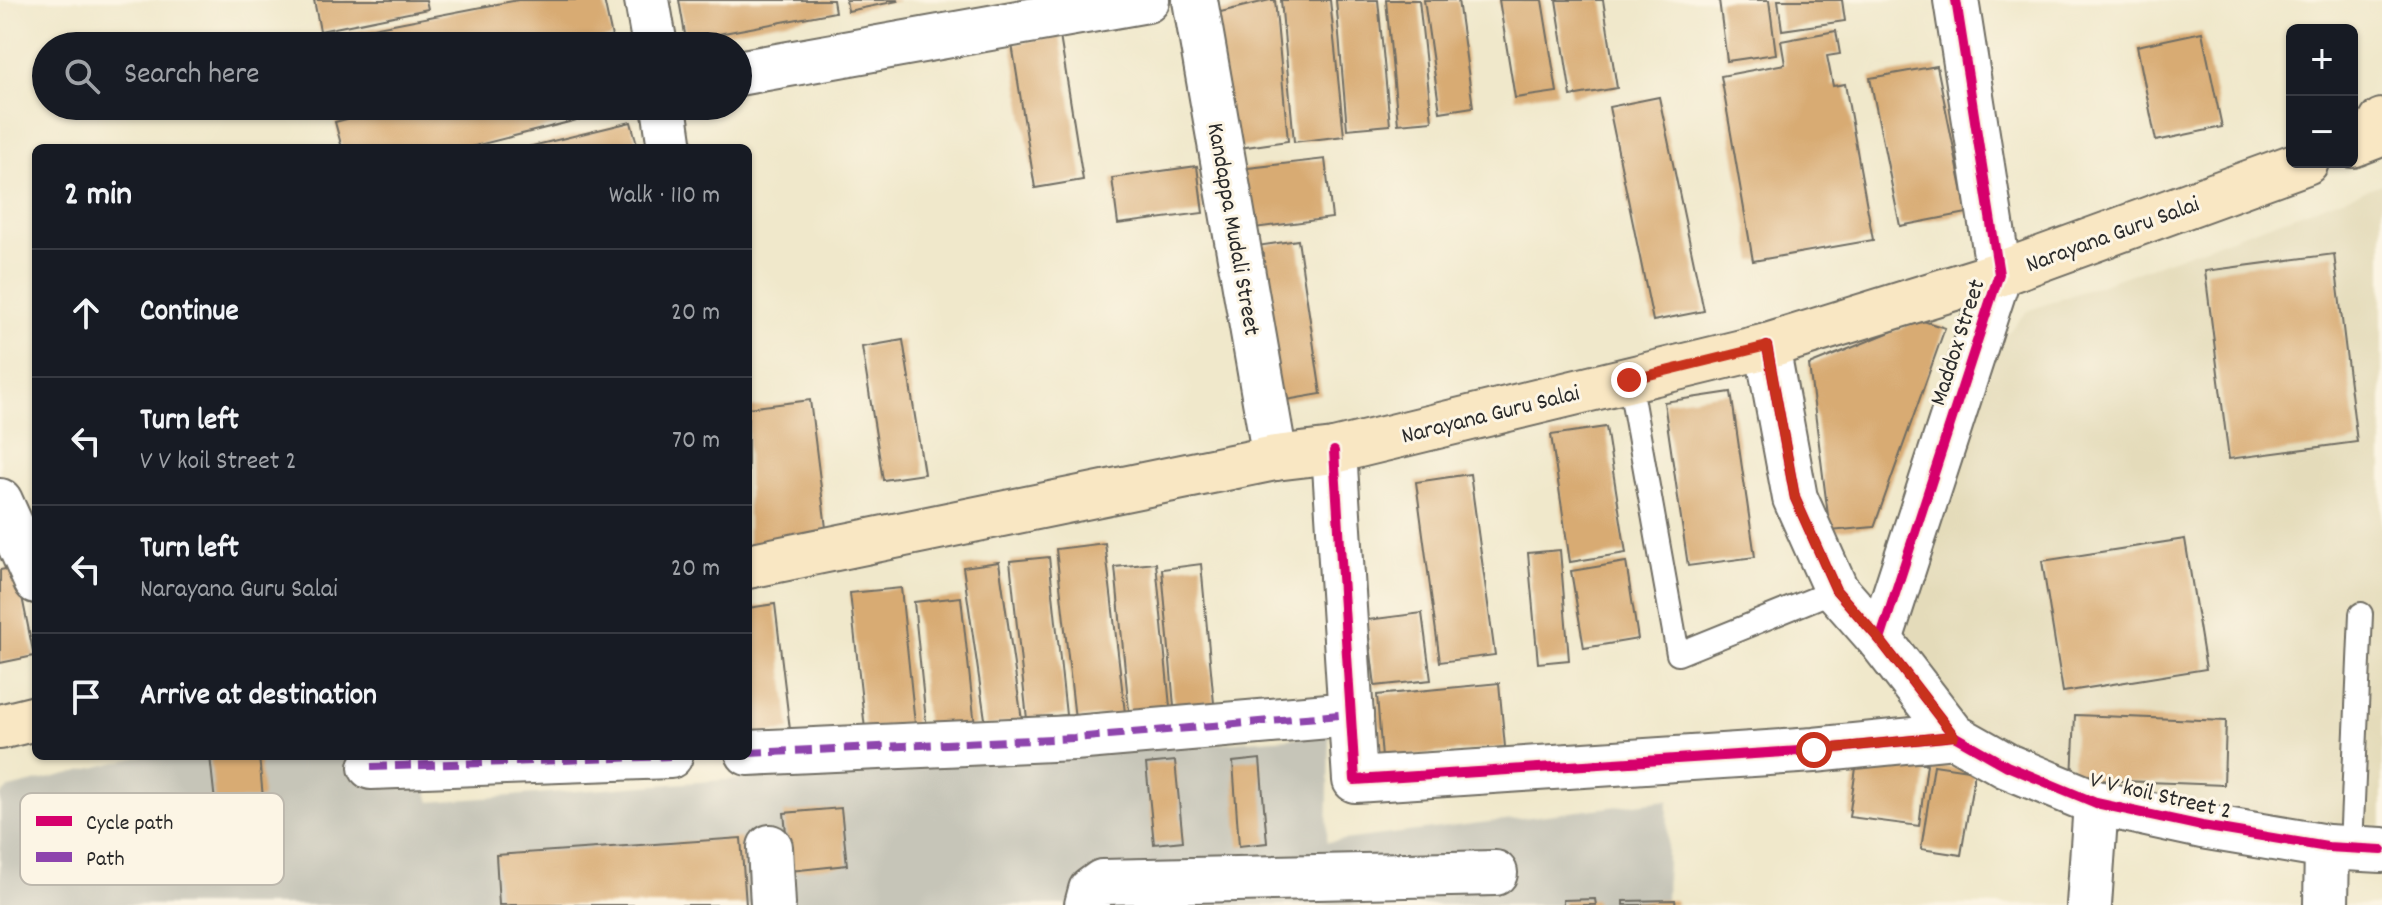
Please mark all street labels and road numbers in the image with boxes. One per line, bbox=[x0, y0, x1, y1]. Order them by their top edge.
street label: Kandappa Mudali Street bbox=[1197, 120, 1268, 339]
street label: Narayana Guru Salai bbox=[2021, 189, 2205, 283]
street label: Maddox Street bbox=[1922, 275, 1995, 411]
street label: Narayana Guru Salai bbox=[1398, 377, 1583, 454]
street label: V V koil Street 2 bbox=[2086, 764, 2235, 830]

